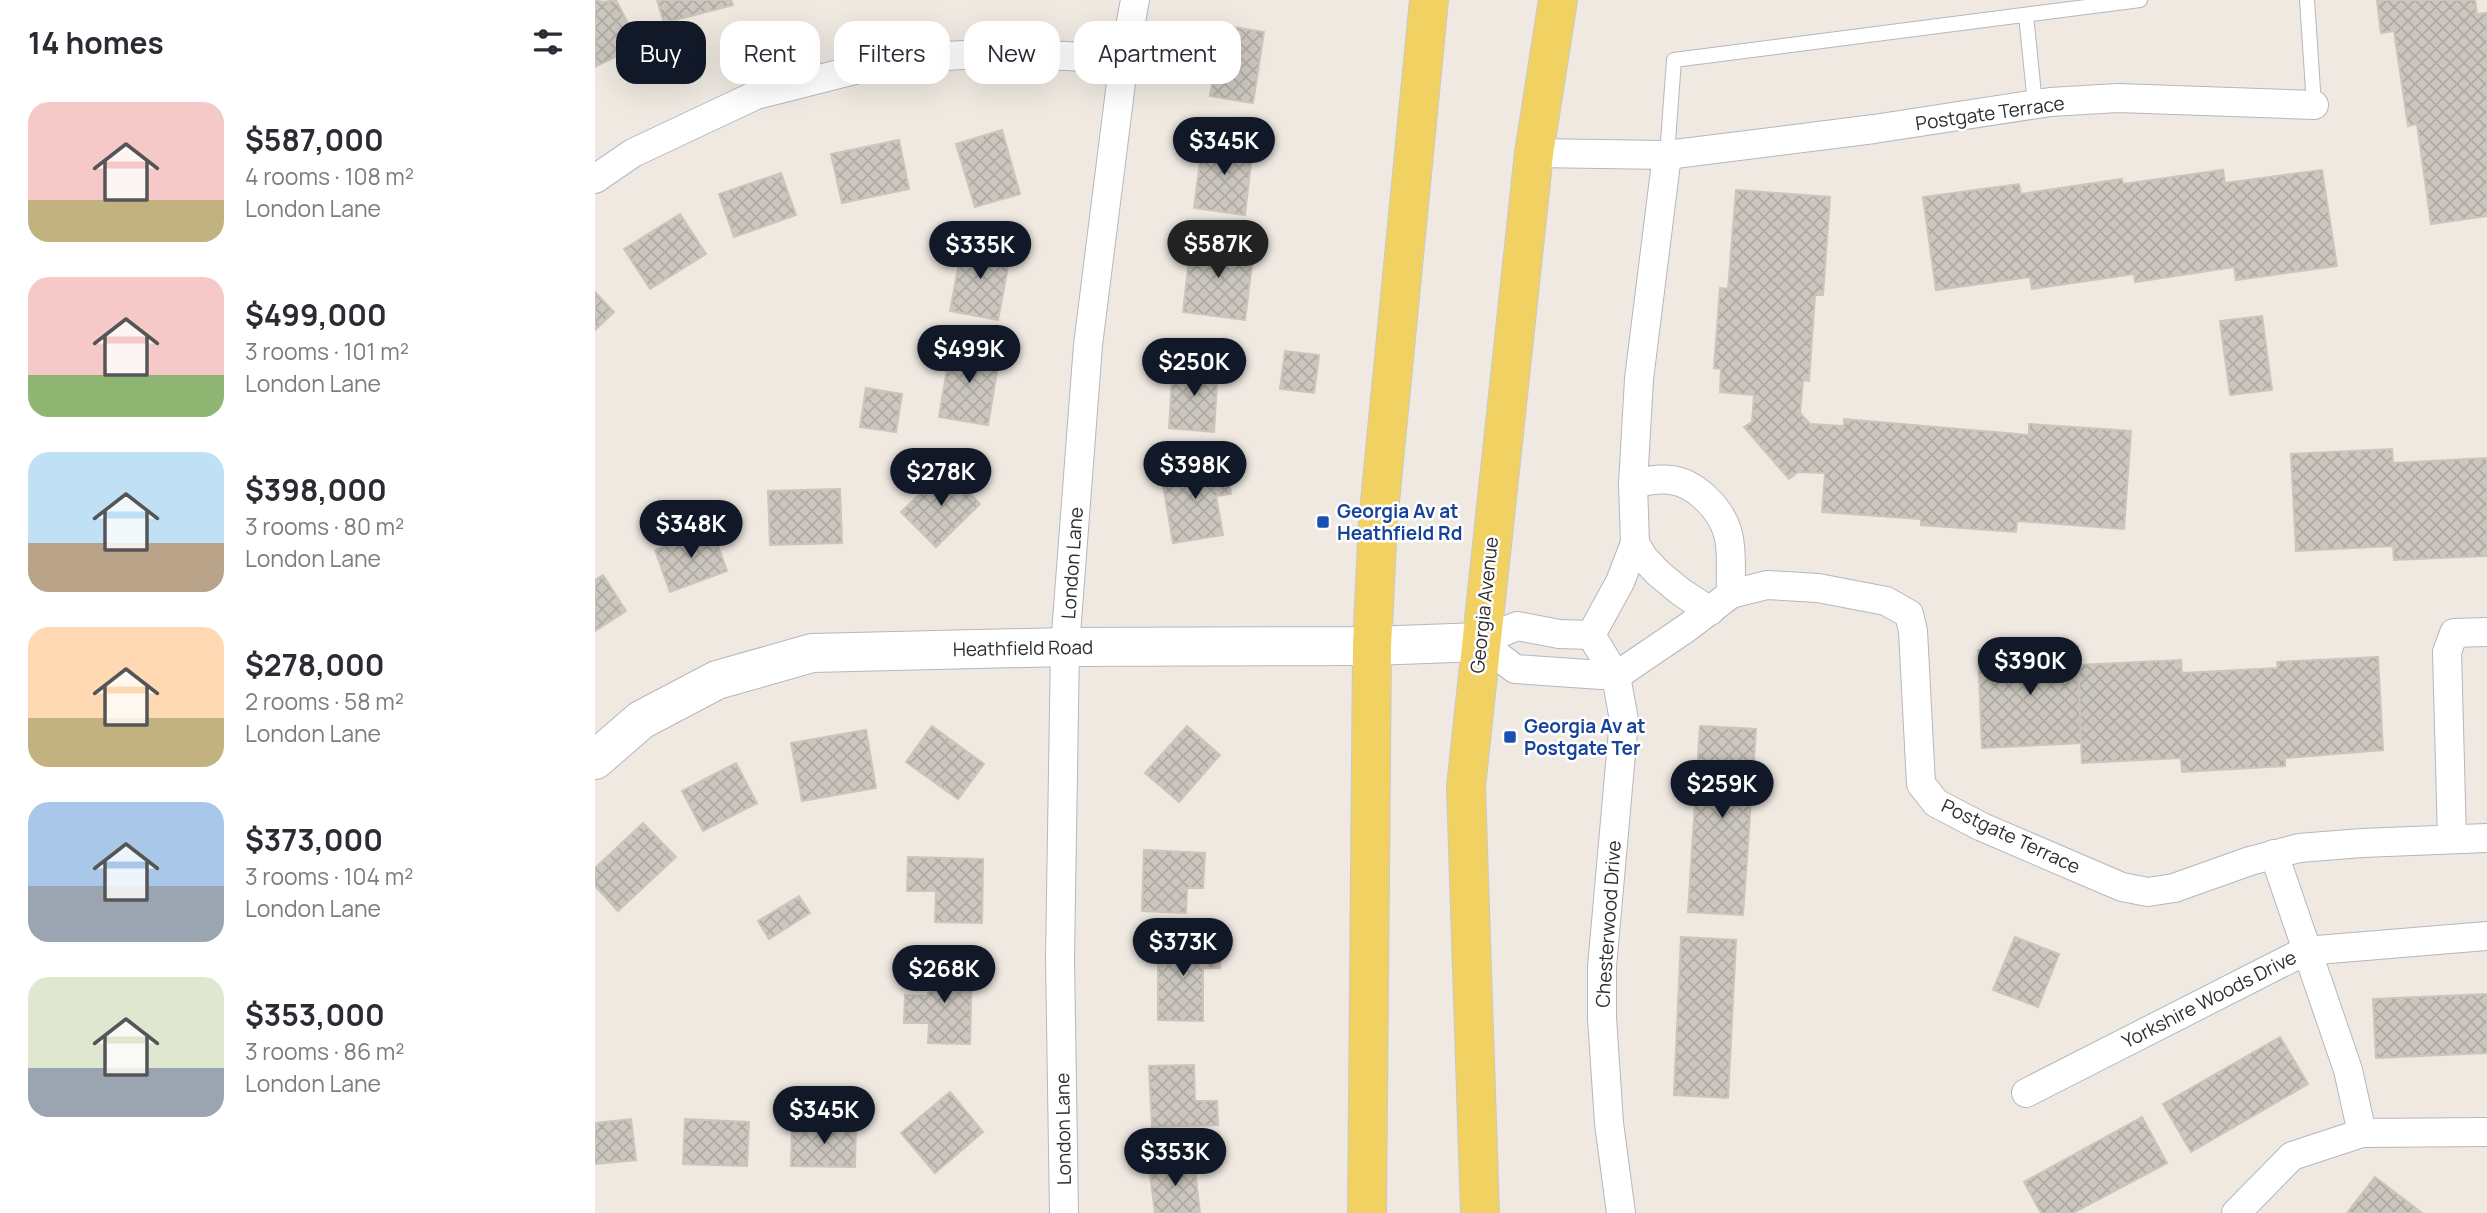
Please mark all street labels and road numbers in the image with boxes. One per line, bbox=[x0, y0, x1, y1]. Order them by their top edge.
street label: Postgate Terrace bbox=[1914, 90, 2066, 136]
street label: London Lane bbox=[1055, 506, 1089, 620]
street label: Georgia Avenue bbox=[1464, 535, 1504, 675]
street label: Heathfield Road bbox=[953, 634, 1093, 662]
street label: Postgate Terrace bbox=[1937, 792, 2085, 880]
street label: Chesterwood Drive bbox=[1589, 840, 1627, 1008]
street label: Yorkshire Woods Drive bbox=[2117, 944, 2301, 1054]
street label: London Lane bbox=[1049, 1073, 1077, 1185]

